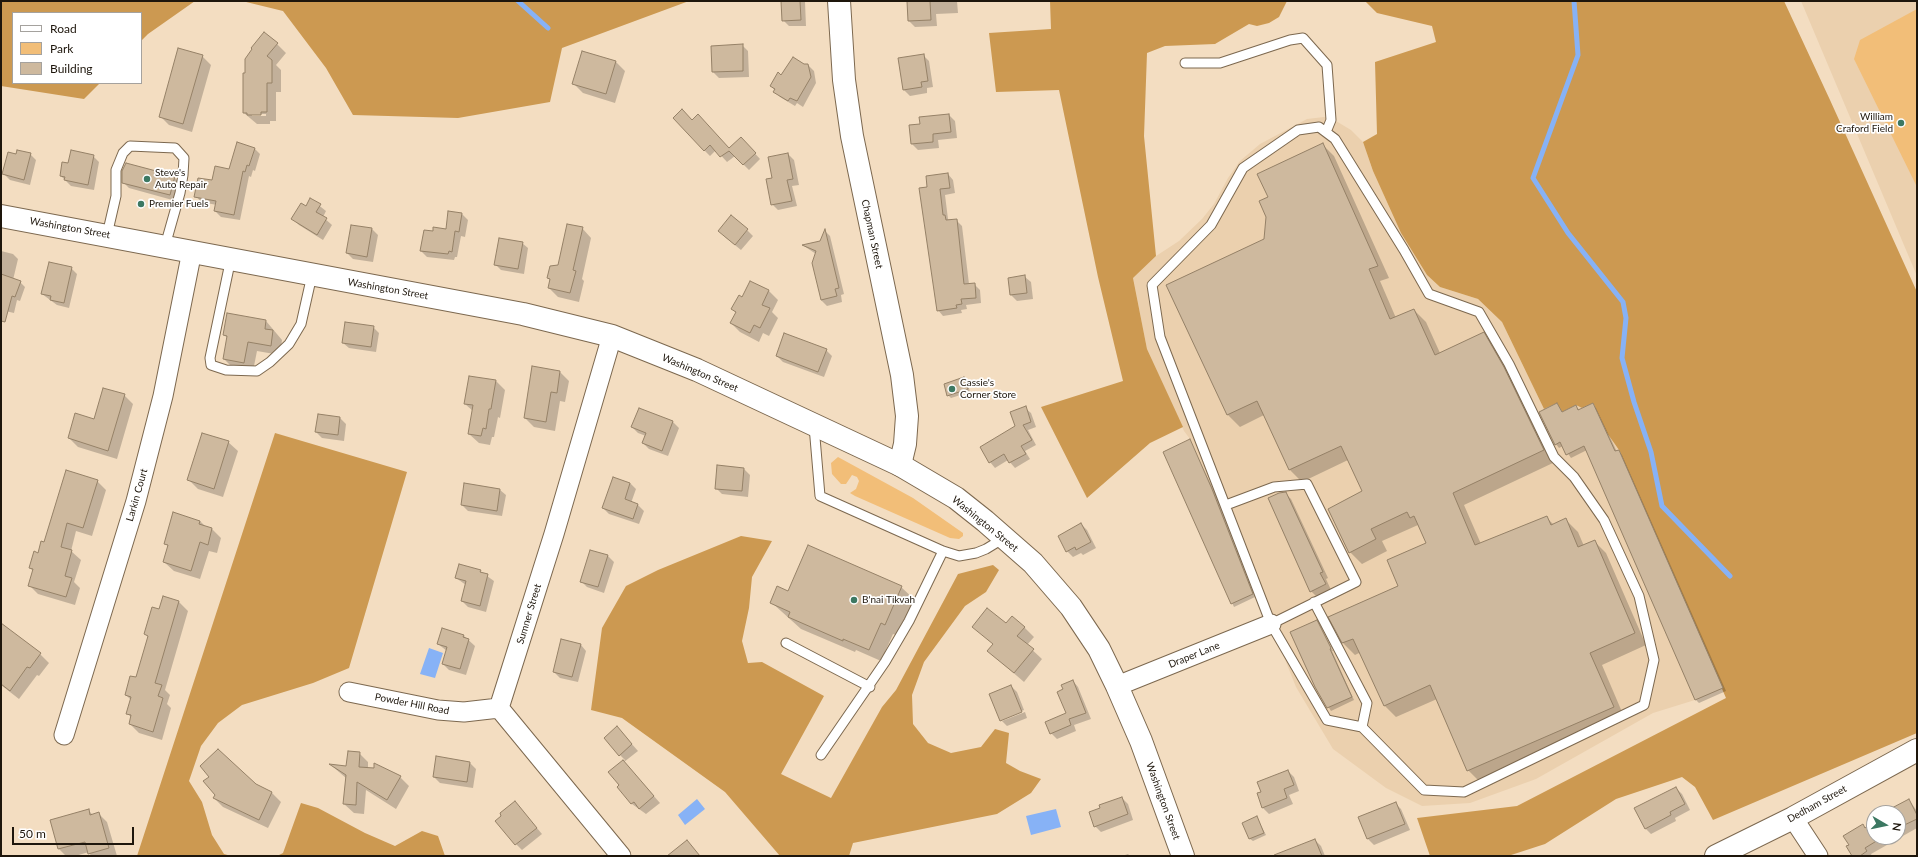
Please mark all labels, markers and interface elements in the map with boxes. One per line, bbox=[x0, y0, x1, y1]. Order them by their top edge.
legend bbox=[12, 12, 142, 84]
text: Road bbox=[50, 21, 77, 36]
text: Park bbox=[50, 41, 73, 56]
text: Building bbox=[50, 61, 93, 76]
place label: William Craford Field bbox=[1836, 111, 1893, 134]
marker: William Craford Field bbox=[1896, 118, 1906, 128]
place label: Steve's Auto Repair bbox=[155, 167, 207, 190]
marker: Steve's Auto Repair bbox=[142, 174, 152, 184]
place label: Premier Fuels bbox=[149, 198, 209, 210]
street label: Chapman Street bbox=[859, 198, 885, 270]
marker: Premier Fuels bbox=[136, 199, 146, 209]
street label: Washington Street bbox=[29, 215, 111, 241]
street label: Washington Street bbox=[347, 276, 429, 302]
street label: Washington Street bbox=[660, 352, 740, 394]
place label: Cassie's Corner Store bbox=[960, 377, 1016, 400]
marker: Cassie's Corner Store bbox=[947, 384, 957, 394]
street label: Larkin Court bbox=[124, 467, 150, 523]
street label: Washington Street bbox=[950, 494, 1020, 554]
street label: Sumner Street bbox=[514, 582, 544, 646]
place label: B'nai Tikvah bbox=[862, 594, 915, 606]
marker: B'nai Tikvah bbox=[849, 595, 859, 605]
street label: Draper Lane bbox=[1167, 639, 1221, 671]
street label: Powder Hill Road bbox=[374, 691, 450, 717]
street label: Washington Street bbox=[1143, 761, 1183, 841]
street label: Dedham Street bbox=[1785, 783, 1849, 825]
north arrow bbox=[1866, 805, 1906, 845]
scale bar bbox=[14, 819, 136, 845]
text: N bbox=[1890, 822, 1904, 832]
text: 50 m bbox=[19, 826, 46, 841]

